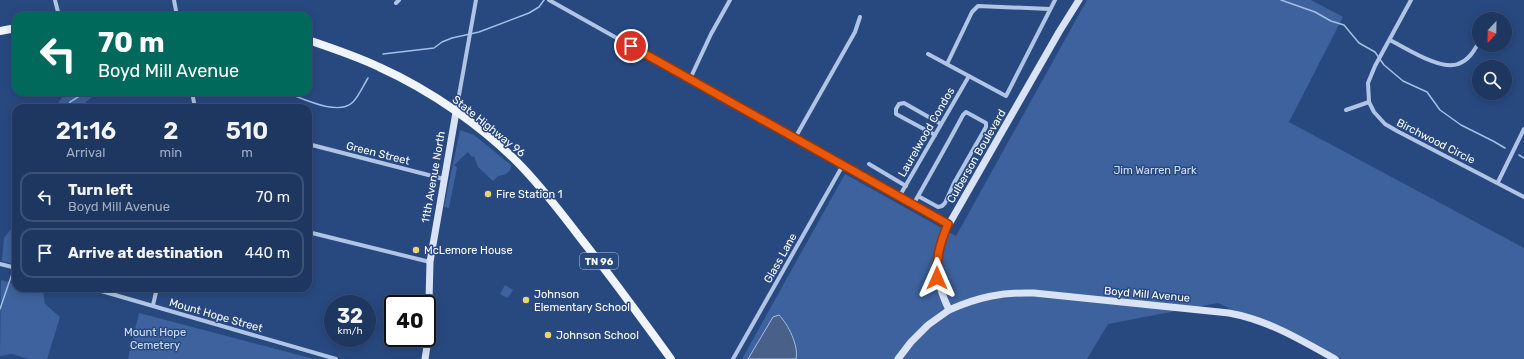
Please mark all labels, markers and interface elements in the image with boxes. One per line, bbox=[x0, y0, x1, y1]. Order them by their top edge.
north arrow bbox=[1472, 12, 1512, 52]
map controls bbox=[1472, 12, 1512, 100]
text: 70 m bbox=[98, 26, 165, 59]
icon: left bbox=[32, 28, 84, 80]
pin bbox=[614, 29, 648, 63]
icon: arrive bbox=[620, 35, 642, 57]
text: Boyd Mill Avenue bbox=[98, 60, 239, 82]
button: search bbox=[1472, 60, 1512, 100]
street label: Laurelwood Condos bbox=[896, 85, 958, 179]
street label: State Highway 96 bbox=[450, 93, 528, 160]
street label: Culberson Boulevard bbox=[944, 107, 1009, 206]
street label: Birchwood Circle bbox=[1394, 116, 1477, 167]
text: 21:16 bbox=[56, 117, 116, 145]
text: 2 bbox=[163, 117, 179, 145]
text: 510 bbox=[226, 117, 268, 145]
street label: 11th Avenue North bbox=[419, 130, 448, 224]
street label: Green Street bbox=[345, 139, 412, 168]
text: Arrival bbox=[66, 145, 105, 160]
text: min bbox=[160, 145, 182, 160]
text: m bbox=[241, 145, 253, 160]
park label: Jim Warren Park bbox=[1113, 164, 1197, 177]
text: Turn left bbox=[68, 181, 133, 199]
icon: left bbox=[34, 186, 56, 208]
text: 70 m bbox=[256, 188, 290, 206]
place label: Fire Station 1 bbox=[496, 188, 563, 201]
marker: Fire Station 1 bbox=[483, 189, 493, 199]
text: Boyd Mill Avenue bbox=[68, 199, 170, 214]
street label: Glass Lane bbox=[761, 231, 800, 286]
icon: arrive bbox=[34, 242, 56, 264]
text: Arrive at destination bbox=[68, 244, 223, 262]
text: 440 m bbox=[245, 244, 290, 262]
place label: McLemore House bbox=[424, 244, 513, 257]
marker: McLemore House bbox=[411, 245, 421, 255]
road number: TN 96 bbox=[580, 253, 618, 269]
position arrow bbox=[916, 257, 958, 299]
street label: Boyd Mill Avenue bbox=[1103, 284, 1190, 305]
place label: Johnson Elementary School bbox=[534, 288, 630, 314]
speed limit sign: 40 bbox=[384, 295, 436, 347]
marker: Johnson Elementary School bbox=[521, 295, 531, 305]
street label: Mount Hope Street bbox=[168, 296, 265, 335]
text: 32 bbox=[337, 304, 363, 328]
text: km/h bbox=[338, 325, 362, 337]
park label: Mount Hope Cemetery bbox=[124, 326, 186, 352]
place label: Johnson School bbox=[556, 329, 639, 342]
marker: Johnson School bbox=[543, 330, 553, 340]

